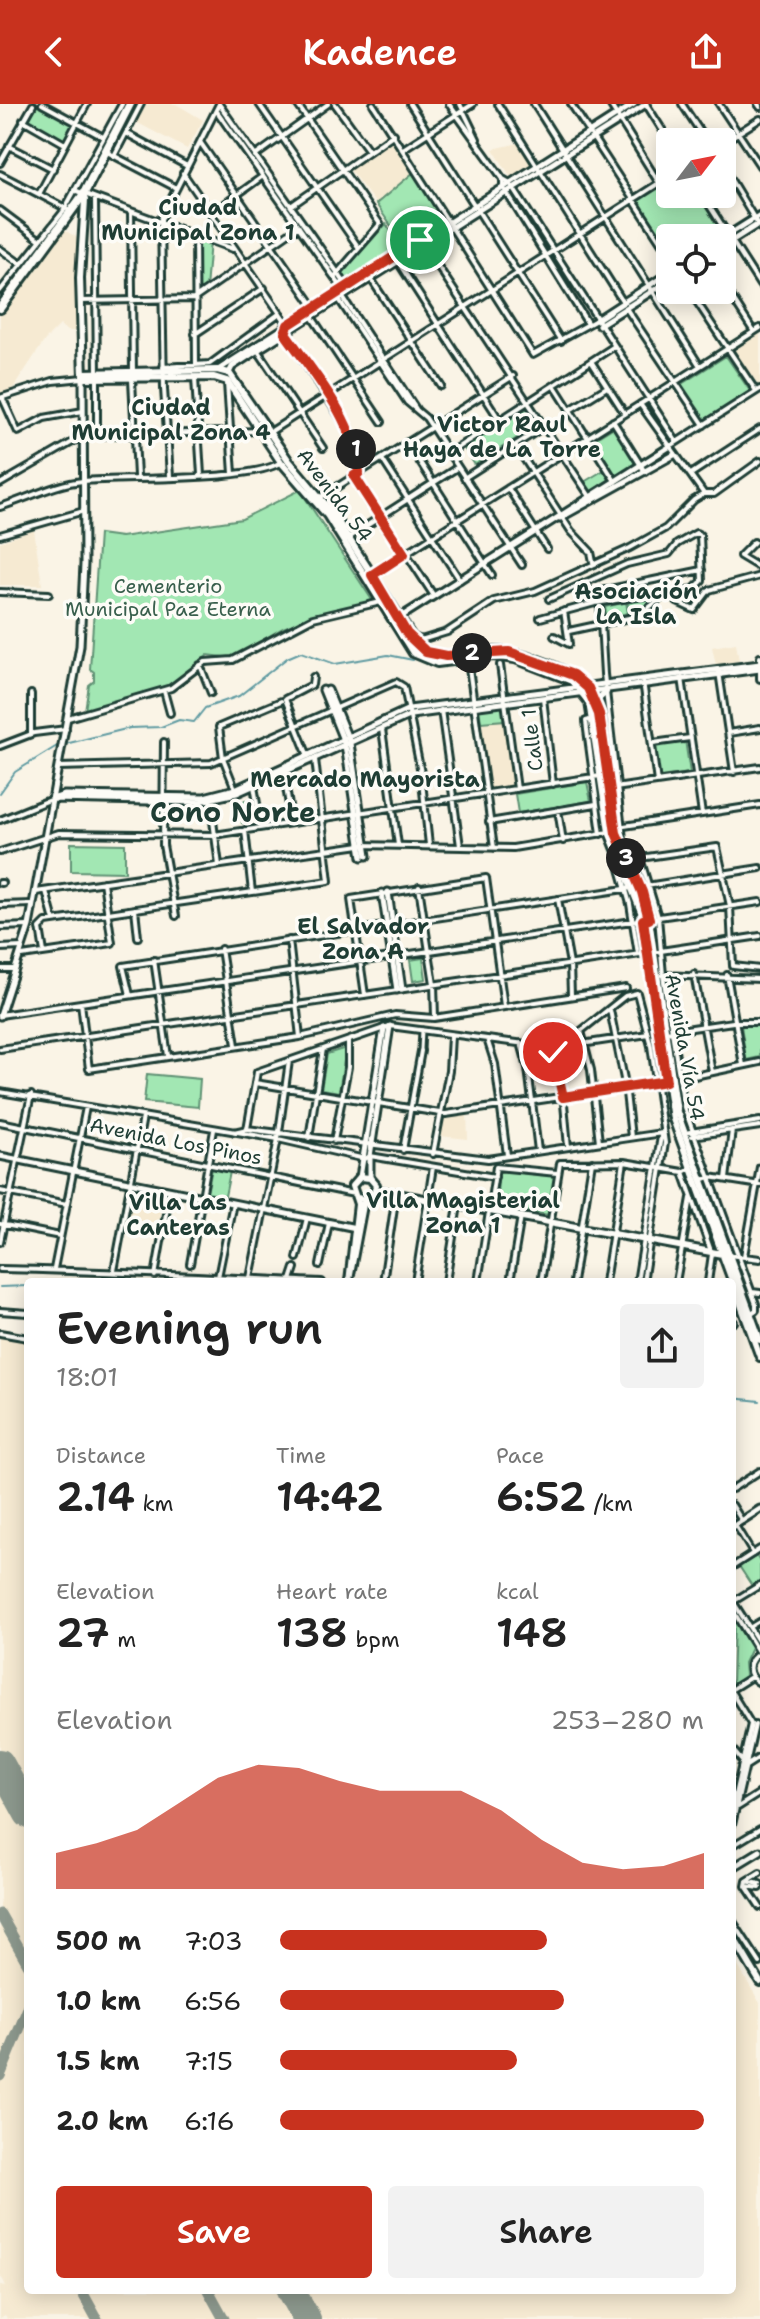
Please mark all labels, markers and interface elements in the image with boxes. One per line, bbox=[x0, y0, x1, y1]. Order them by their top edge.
text: Kadence bbox=[302, 28, 458, 77]
icon: back bbox=[32, 30, 76, 74]
icon: share bbox=[684, 30, 728, 74]
north arrow bbox=[656, 128, 736, 208]
map controls bbox=[656, 128, 736, 304]
district label: Ciudad Municipal Zona 1 bbox=[101, 193, 295, 247]
pin bbox=[386, 206, 454, 274]
icon: arrive bbox=[398, 218, 442, 262]
button: locate bbox=[656, 224, 736, 304]
district label: Ciudad Municipal Zona 4 bbox=[71, 393, 271, 447]
district label: Victor Raul Haya de La Torre bbox=[403, 410, 601, 464]
pin: 1 bbox=[336, 429, 376, 469]
text: 1 bbox=[351, 434, 361, 463]
street label: Avenida 54 bbox=[291, 443, 379, 547]
park label: Cementerio Municipal Paz Eterna bbox=[65, 573, 271, 622]
district label: Asociación La Isla bbox=[574, 577, 698, 631]
pin: 2 bbox=[452, 633, 492, 673]
text: 2 bbox=[464, 638, 480, 667]
street label: Calle 1 bbox=[515, 707, 549, 773]
district label: Mercado Mayorista bbox=[250, 765, 480, 794]
district label: Cono Norte bbox=[150, 793, 316, 831]
pin: 3 bbox=[606, 838, 646, 878]
text: 3 bbox=[618, 843, 634, 872]
district label: El Salvador Zona A bbox=[297, 912, 429, 966]
street label: Avenida Vía 54 bbox=[659, 971, 711, 1123]
pin bbox=[519, 1018, 587, 1086]
icon: check bbox=[531, 1030, 575, 1074]
street label: Avenida Los Pinos bbox=[88, 1112, 264, 1170]
district label: Villa Magisterial Zona 1 bbox=[366, 1186, 560, 1240]
district label: Villa Las Canteras bbox=[126, 1188, 230, 1242]
text: Evening run bbox=[56, 1299, 323, 1358]
button: share bbox=[620, 1304, 704, 1388]
text: 18:01 bbox=[56, 1359, 118, 1394]
text: Distance bbox=[56, 1441, 146, 1470]
text: Time bbox=[276, 1441, 326, 1470]
text: Pace bbox=[496, 1441, 544, 1470]
text: 2.14 bbox=[56, 1470, 135, 1524]
text: 14:42 bbox=[276, 1470, 384, 1524]
text: 6:52 bbox=[496, 1470, 586, 1524]
text: km bbox=[135, 1489, 174, 1518]
text: /km bbox=[586, 1489, 633, 1518]
text: Elevation bbox=[56, 1577, 154, 1606]
text: Heart rate bbox=[276, 1577, 388, 1606]
text: kcal bbox=[496, 1577, 539, 1606]
text: 27 bbox=[56, 1606, 110, 1660]
text: 138 bbox=[276, 1606, 348, 1660]
text: 148 bbox=[496, 1606, 568, 1660]
text: m bbox=[110, 1625, 136, 1654]
text: bpm bbox=[348, 1625, 400, 1654]
text: Elevation bbox=[56, 1702, 172, 1737]
text: 253–280 m bbox=[551, 1702, 704, 1737]
text: 500 m bbox=[56, 1923, 141, 1958]
text: 7:03 bbox=[184, 1923, 243, 1958]
text: 1.0 km bbox=[56, 1983, 141, 2018]
text: 6:56 bbox=[184, 1983, 242, 2018]
text: 1.5 km bbox=[56, 2043, 140, 2078]
text: 7:15 bbox=[184, 2043, 233, 2078]
text: 2.0 km bbox=[56, 2103, 148, 2138]
text: 6:16 bbox=[184, 2103, 235, 2138]
button: Save bbox=[56, 2186, 372, 2278]
button: Share bbox=[388, 2186, 704, 2278]

